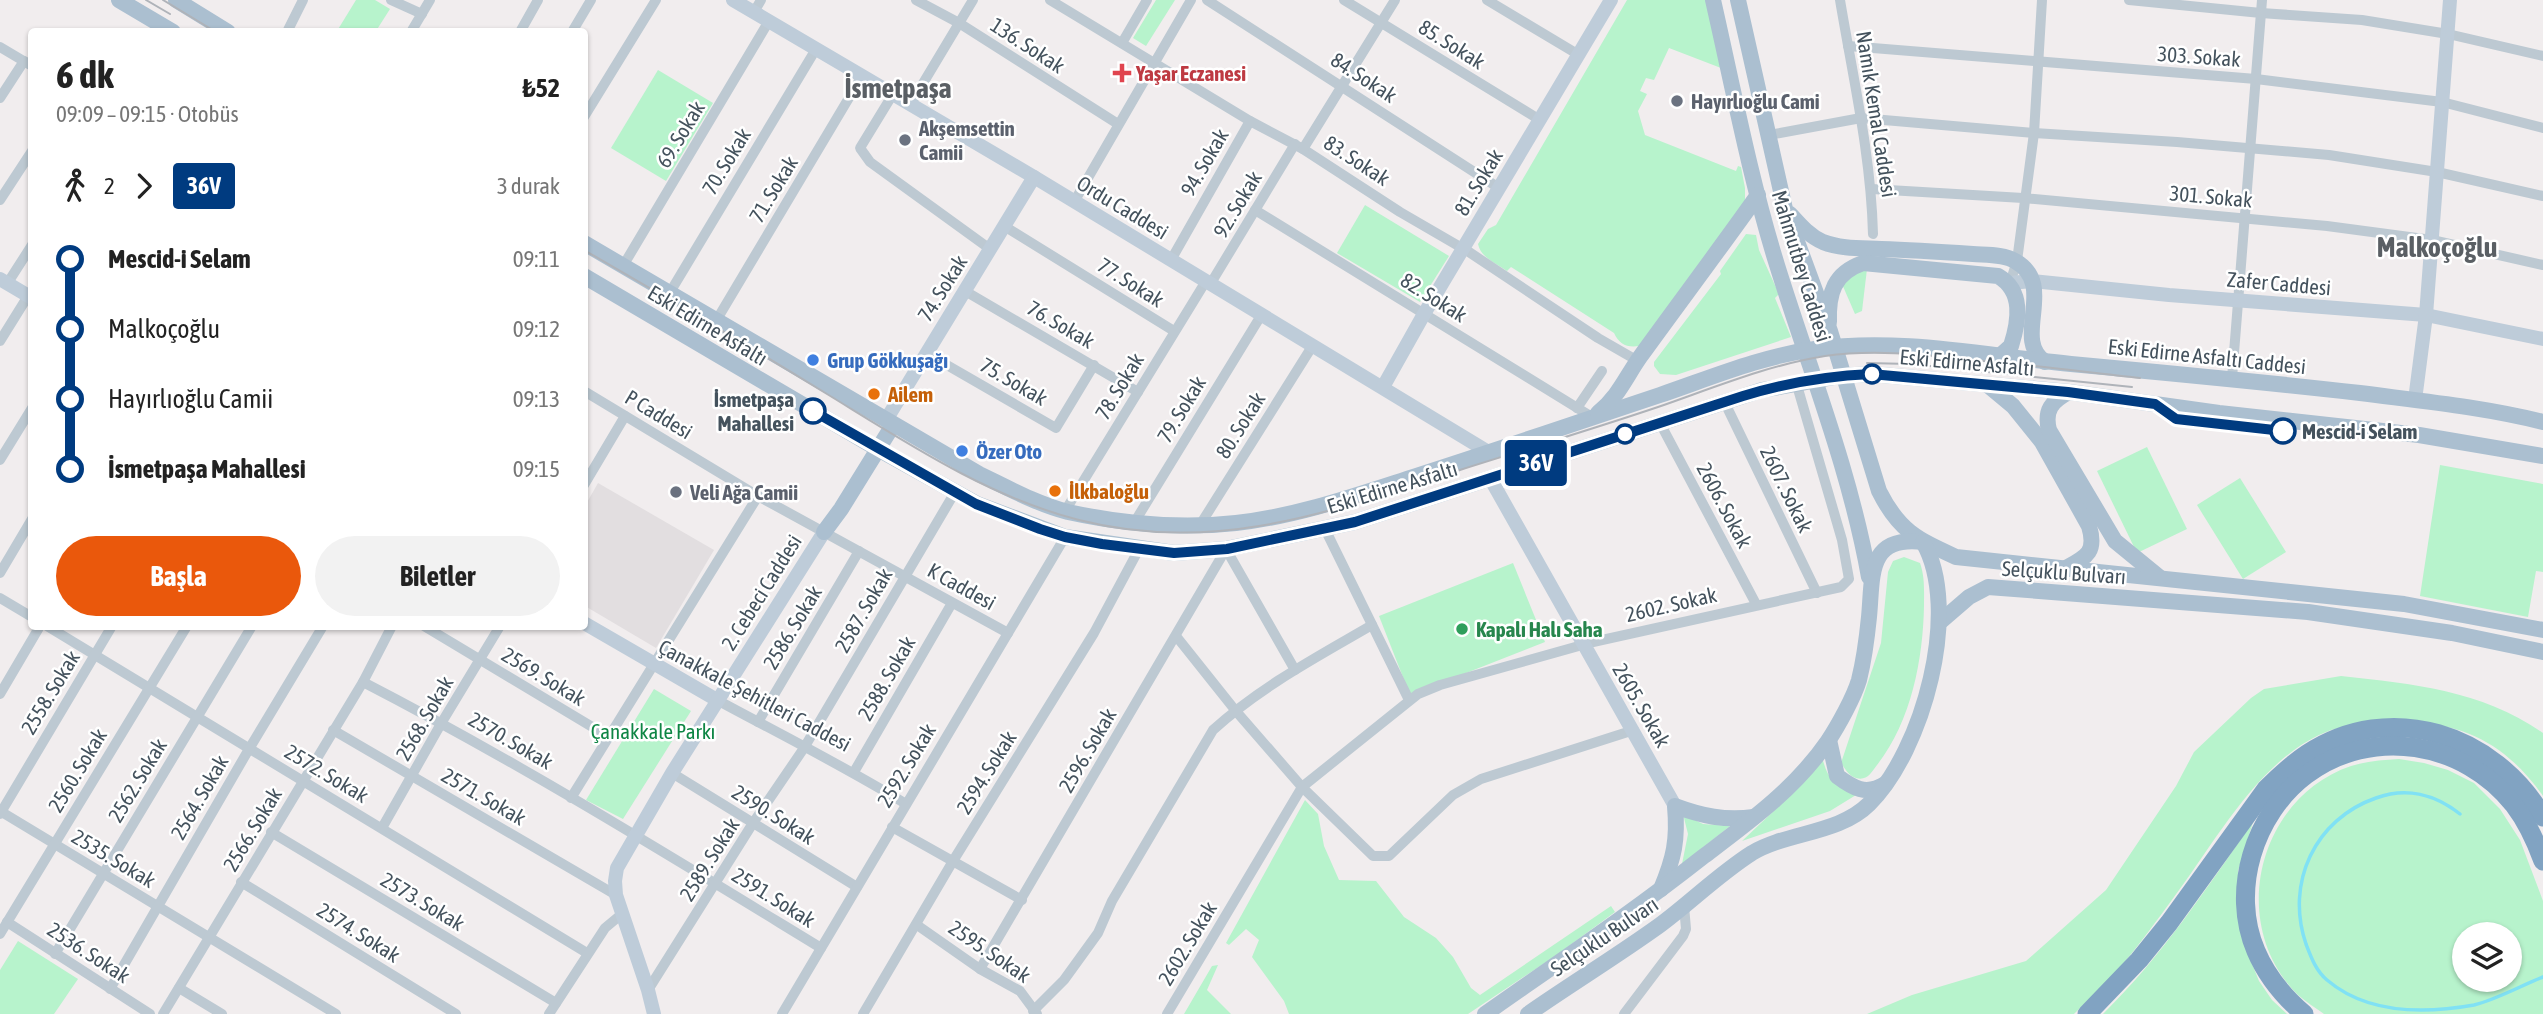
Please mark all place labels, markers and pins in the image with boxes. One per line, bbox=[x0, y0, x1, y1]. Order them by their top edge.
place label: Yaşar Eczanesi bbox=[1135, 61, 1246, 85]
marker: Yaşar Eczanesi bbox=[1114, 65, 1130, 81]
place label: Hayırlıoğlu Cami bbox=[1691, 89, 1820, 113]
marker: Hayırlıoğlu Cami bbox=[1669, 93, 1685, 109]
place label: Akşemsettin Camii bbox=[918, 116, 1015, 164]
marker: Akşemsettin Camii bbox=[897, 132, 913, 148]
place label: Grup Gökkuşağı bbox=[827, 348, 948, 372]
marker: Grup Gökkuşağı bbox=[805, 352, 821, 368]
unlabelled marker bbox=[1862, 364, 1882, 384]
place label: Ailem bbox=[887, 382, 933, 406]
marker: Ailem bbox=[866, 386, 882, 402]
place label: İsmetpaşa Mahallesi bbox=[714, 387, 794, 435]
marker: İsmetpaşa Mahallesi bbox=[800, 398, 826, 424]
marker: Mescid-i Selam bbox=[2270, 418, 2296, 444]
place label: Mescid-i Selam bbox=[2302, 419, 2417, 443]
unlabelled marker bbox=[1615, 424, 1635, 444]
place label: Özer Oto bbox=[976, 439, 1042, 463]
marker: Özer Oto bbox=[954, 443, 970, 459]
place label: İlkbaloğlu bbox=[1069, 479, 1149, 503]
place label: Veli Ağa Camii bbox=[689, 480, 798, 504]
marker: İlkbaloğlu bbox=[1047, 483, 1063, 499]
marker: Veli Ağa Camii bbox=[668, 484, 684, 500]
place label: Kapalı Halı Saha bbox=[1476, 617, 1603, 641]
marker: Kapalı Halı Saha bbox=[1454, 621, 1470, 637]

